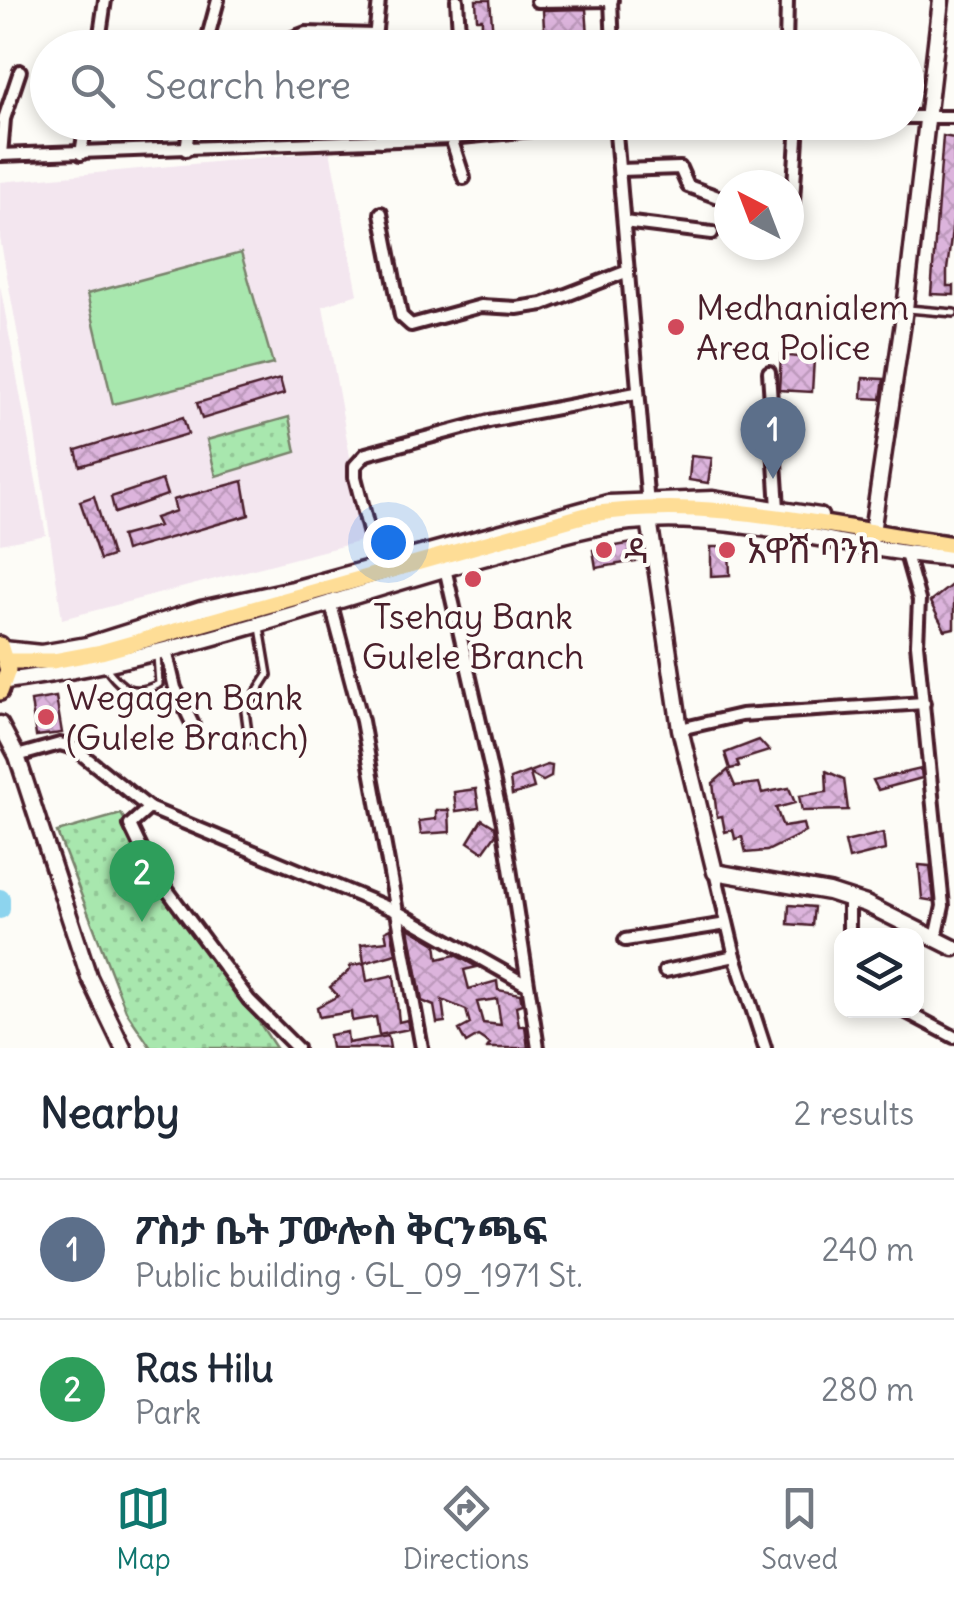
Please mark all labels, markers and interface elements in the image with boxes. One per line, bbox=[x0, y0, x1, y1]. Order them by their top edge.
search box bbox=[30, 30, 924, 140]
icon: search bbox=[65, 58, 120, 113]
text: Search here bbox=[145, 62, 351, 109]
north arrow bbox=[714, 170, 804, 260]
place label: Medhanialem Area Police bbox=[696, 285, 909, 369]
marker: Medhanialem Area Police bbox=[665, 316, 687, 338]
pin: 1 bbox=[740, 396, 806, 479]
your location bbox=[363, 517, 414, 568]
place label: ዳ bbox=[624, 528, 649, 572]
place label: አዋሽ ባንክ bbox=[747, 528, 881, 572]
marker: ዳ bbox=[593, 539, 615, 561]
marker: አዋሽ ባንክ bbox=[716, 539, 738, 561]
marker: Tsehay Bank Gulele Branch bbox=[462, 568, 484, 590]
place label: Tsehay Bank Gulele Branch bbox=[362, 594, 584, 678]
place label: Wegagen Bank (Gulele Branch) bbox=[66, 675, 308, 759]
marker: Wegagen Bank (Gulele Branch) bbox=[35, 706, 57, 728]
pin: 2 bbox=[110, 840, 174, 922]
map controls bbox=[834, 928, 924, 1018]
button: layers bbox=[834, 928, 924, 1018]
text: Nearby bbox=[40, 1087, 179, 1139]
text: 2 results bbox=[794, 1093, 914, 1134]
text: ፖስታ ቤት ፓውሎስ ቅርንጫፍ bbox=[135, 1207, 547, 1254]
text: 1 bbox=[66, 1229, 79, 1270]
text: 240 m bbox=[822, 1229, 914, 1270]
text: Public building · GL_09_1971 St. bbox=[135, 1255, 583, 1296]
text: Ras Hilu bbox=[135, 1345, 274, 1392]
text: 2 bbox=[64, 1369, 81, 1410]
text: 280 m bbox=[821, 1369, 914, 1410]
text: Park bbox=[135, 1392, 201, 1433]
tab: Map bbox=[116, 1481, 171, 1577]
tab: Directions bbox=[403, 1481, 529, 1577]
tab: Saved bbox=[761, 1481, 838, 1577]

